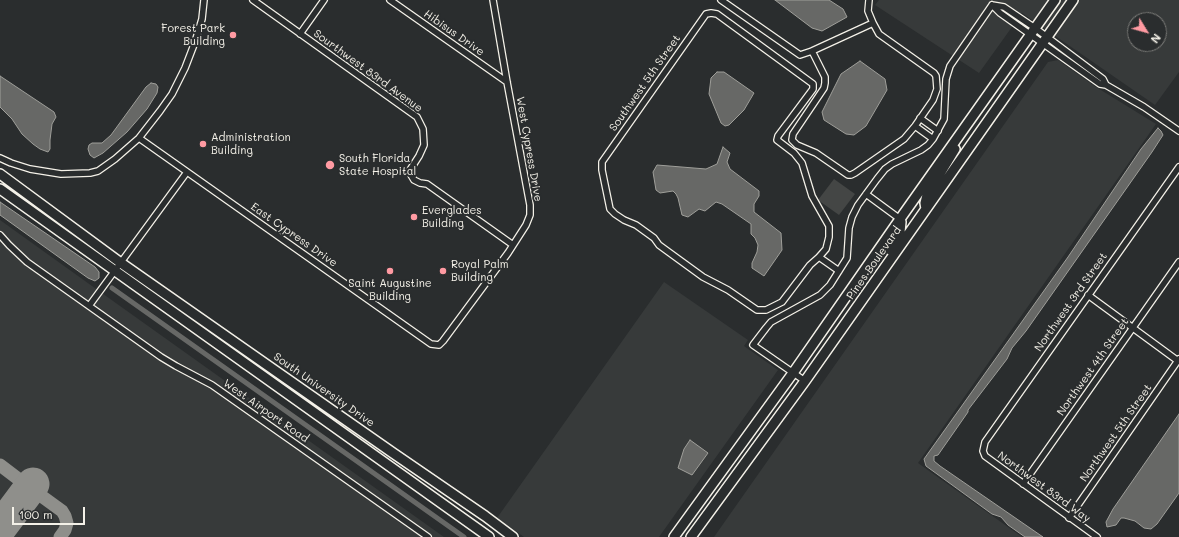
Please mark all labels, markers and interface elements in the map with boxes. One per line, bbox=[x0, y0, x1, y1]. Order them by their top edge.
street label: Hibisus Drive bbox=[421, 7, 487, 59]
north arrow bbox=[1127, 12, 1167, 52]
place label: Forest Park Building bbox=[161, 22, 225, 48]
street label: Sourthwest 83rd Avenue bbox=[311, 27, 425, 115]
marker: Forest Park Building bbox=[228, 30, 238, 40]
text: N bbox=[1148, 31, 1165, 47]
street label: Southwest 5th Street bbox=[607, 32, 683, 134]
street label: West Cypress Drive bbox=[513, 96, 545, 202]
place label: Administration Building bbox=[211, 131, 291, 157]
marker: Administration Building bbox=[198, 139, 208, 149]
place label: South Florida State Hospital bbox=[339, 152, 416, 178]
marker: South Florida State Hospital bbox=[324, 159, 336, 171]
street label: East Cypress Drive bbox=[248, 200, 340, 270]
place label: Everglades Building bbox=[422, 204, 482, 230]
marker: Everglades Building bbox=[409, 212, 419, 222]
street label: Pines Boulevard bbox=[844, 224, 904, 302]
street label: Northwest 3rd Street bbox=[1032, 250, 1110, 354]
place label: Royal Palm Building bbox=[451, 258, 509, 284]
marker: Saint Augustine Building bbox=[385, 266, 395, 276]
marker: Royal Palm Building bbox=[438, 266, 448, 276]
place label: Saint Augustine Building bbox=[348, 277, 432, 303]
street label: Northwest 4th Street bbox=[1054, 316, 1132, 418]
street label: South University Drive bbox=[271, 350, 377, 430]
street label: West Airport Road bbox=[221, 377, 311, 445]
street label: Northwest 5th Street bbox=[1077, 382, 1155, 484]
street label: Northwest 83rd Way bbox=[995, 449, 1093, 525]
scale bar bbox=[14, 499, 87, 525]
text: 100 m bbox=[19, 506, 53, 522]

